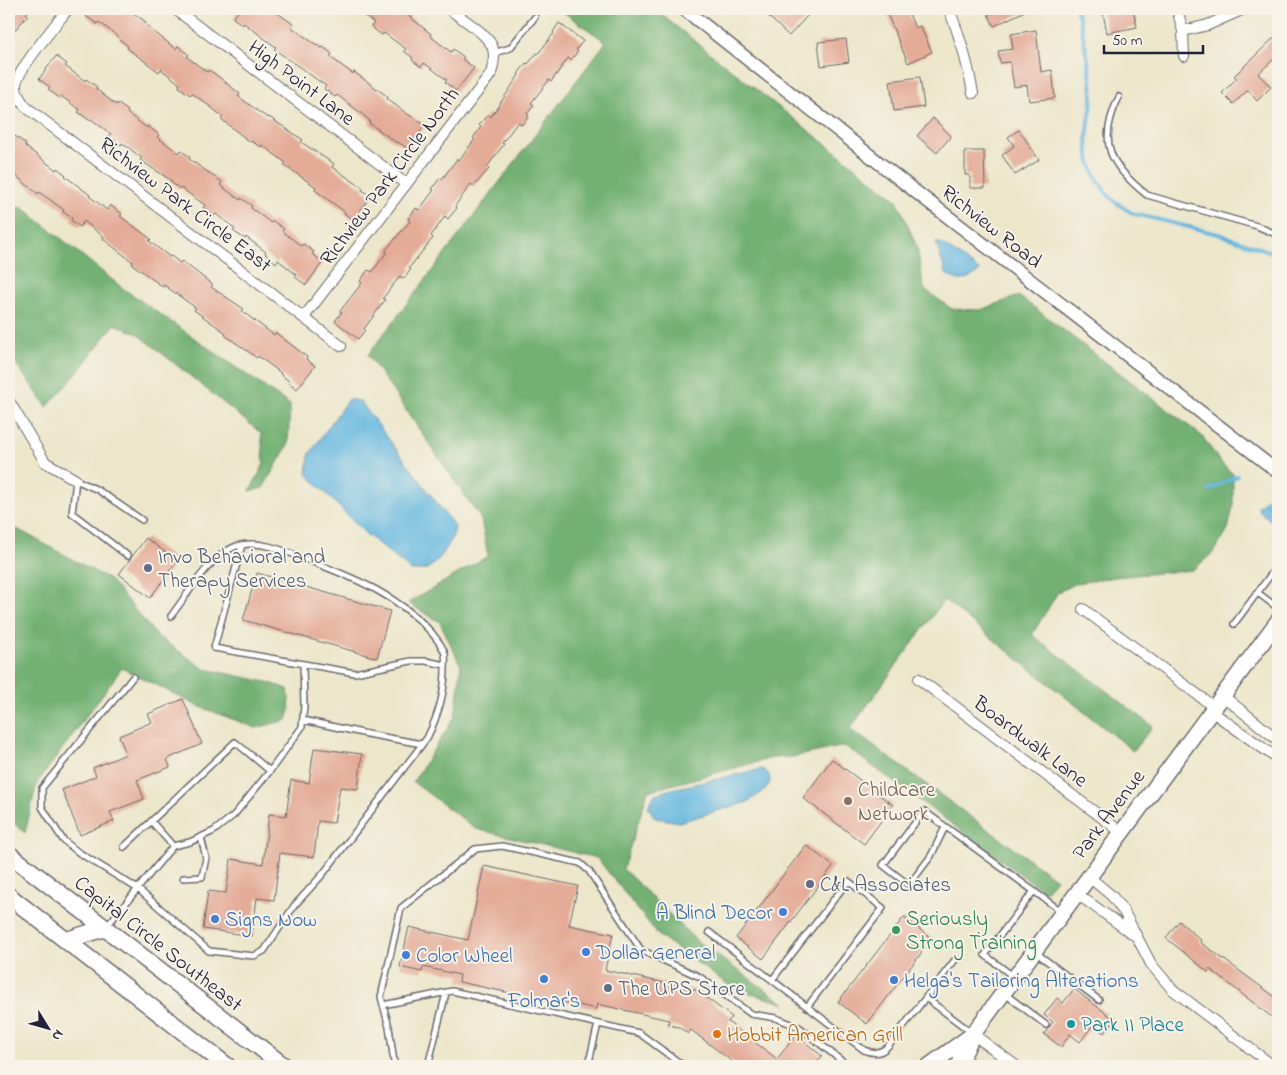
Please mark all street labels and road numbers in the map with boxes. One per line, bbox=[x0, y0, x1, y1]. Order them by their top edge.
street label: High Point Lane bbox=[240, 33, 361, 136]
street label: Richview Park Circle North bbox=[314, 82, 468, 273]
street label: Richview Park Circle East bbox=[92, 131, 277, 281]
street label: Richview Road bbox=[934, 179, 1048, 277]
street label: Boardwalk Lane bbox=[965, 689, 1094, 796]
street label: Park Avenue bbox=[1066, 763, 1154, 867]
street label: Capital Circle Southeast bbox=[67, 869, 248, 1020]

